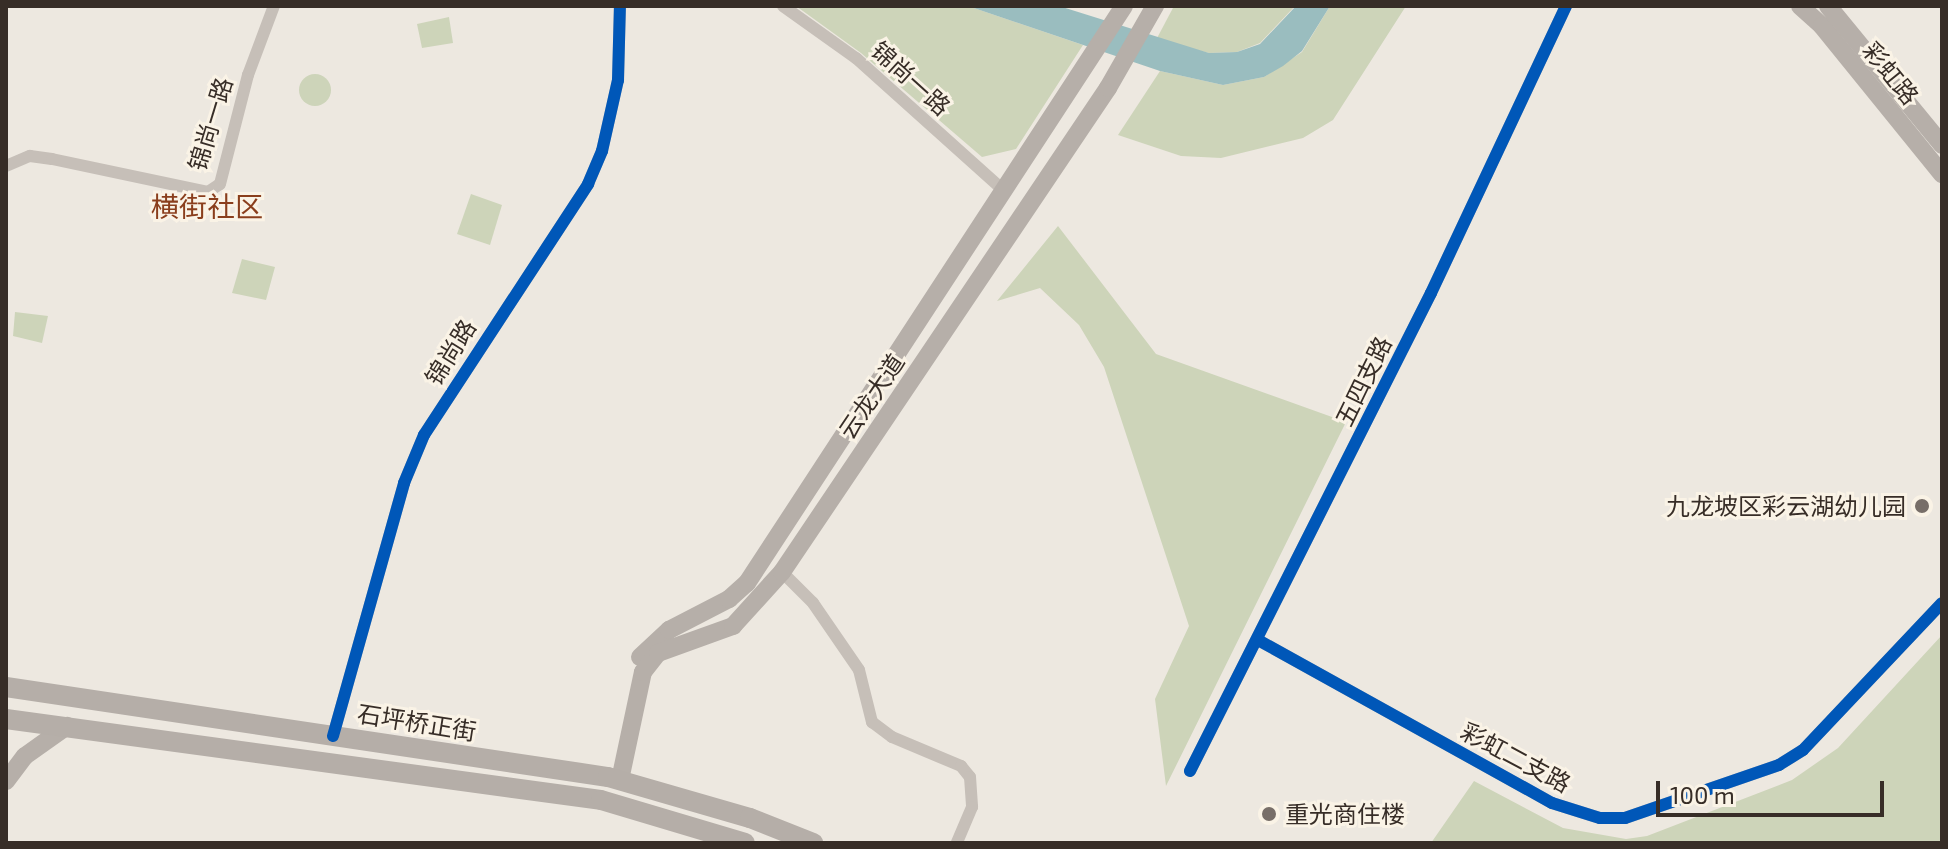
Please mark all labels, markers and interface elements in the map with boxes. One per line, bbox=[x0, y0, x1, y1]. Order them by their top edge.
street label: 锦尚一路 bbox=[866, 35, 956, 121]
street label: 彩虹路 bbox=[1857, 36, 1925, 110]
street label: 锦尚一路 bbox=[182, 74, 238, 174]
district label: 横街社区 bbox=[151, 189, 263, 223]
street label: 锦尚路 bbox=[419, 314, 481, 390]
street label: 五四支路 bbox=[1329, 332, 1397, 430]
street label: 云龙大道 bbox=[832, 348, 910, 444]
place label: 九龙坡区彩云湖幼儿园 bbox=[1666, 492, 1906, 520]
marker: 九龙坡区彩云湖幼儿园 bbox=[1913, 497, 1931, 515]
street label: 石坪桥正街 bbox=[355, 698, 479, 746]
street label: 彩虹二支路 bbox=[1456, 716, 1576, 798]
scale bar bbox=[1660, 765, 1888, 815]
text: 100 m bbox=[1670, 780, 1735, 809]
place label: 重光商住楼 bbox=[1285, 800, 1405, 828]
marker: 重光商住楼 bbox=[1260, 805, 1278, 823]

